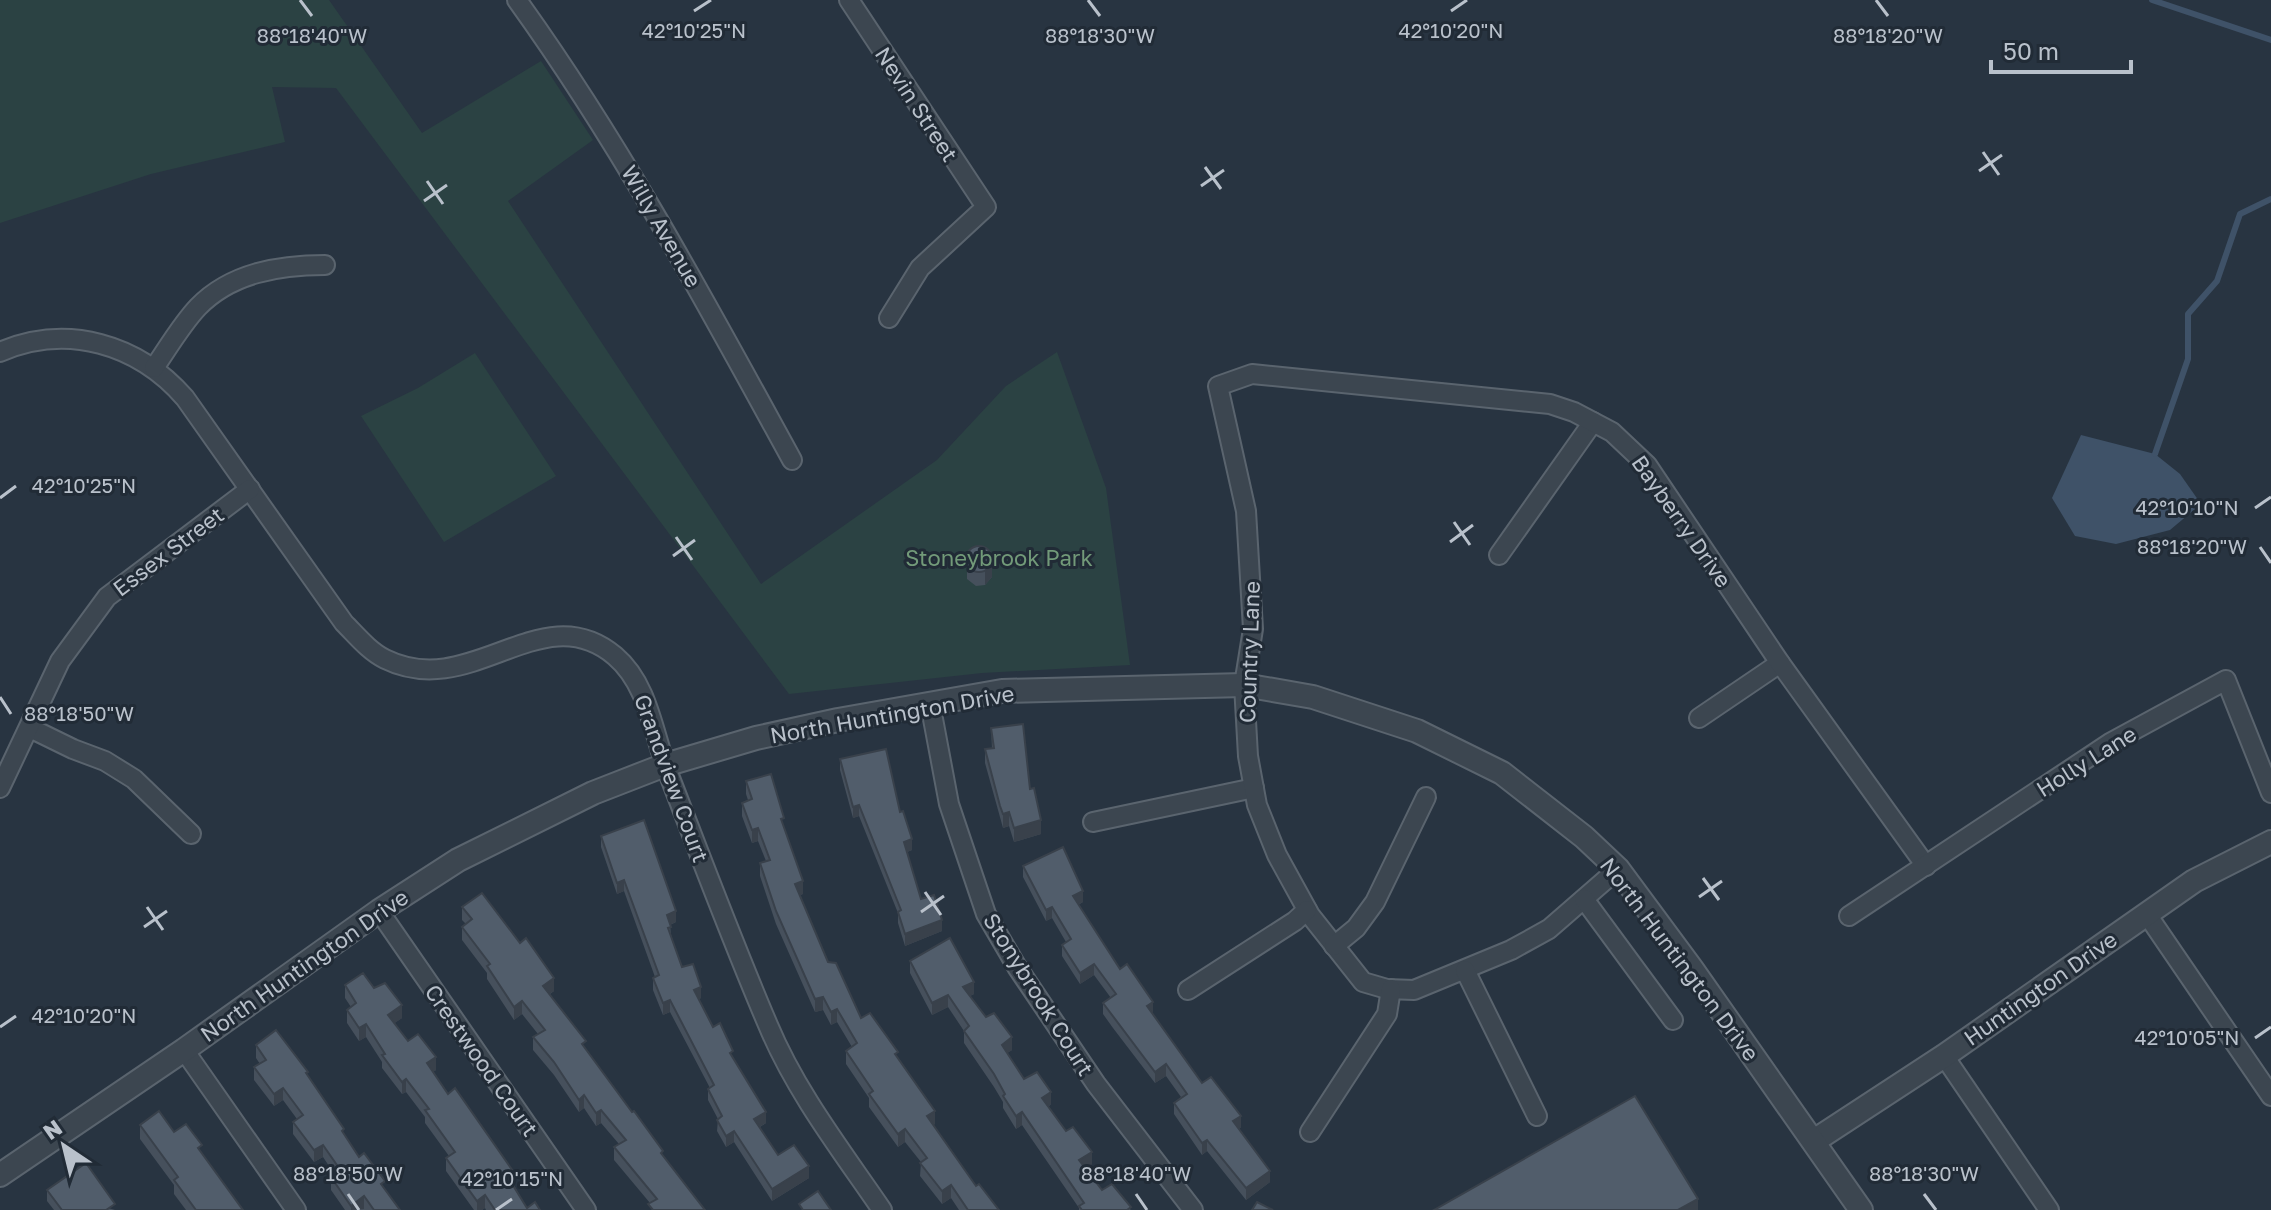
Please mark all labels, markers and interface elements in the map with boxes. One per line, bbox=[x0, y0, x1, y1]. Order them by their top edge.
text: 42°10'25"N bbox=[642, 18, 746, 42]
text: 42°10'20"N bbox=[1398, 18, 1504, 42]
text: 88°18'40"W bbox=[257, 23, 367, 47]
text: 88°18'30"W bbox=[1045, 23, 1155, 47]
text: 88°18'20"W bbox=[1833, 23, 1943, 47]
scale bar bbox=[1991, 24, 2131, 74]
text: 50 m bbox=[2003, 36, 2059, 65]
street label: Nevin Street bbox=[870, 42, 964, 166]
street label: Willy Avenue bbox=[616, 160, 708, 292]
street label: Bayberry Drive bbox=[1626, 450, 1738, 592]
text: 42°10'25"N bbox=[32, 473, 136, 497]
text: 42°10'10"N bbox=[2135, 495, 2239, 519]
street label: Essex Street bbox=[107, 501, 229, 601]
text: 88°18'20"W bbox=[2137, 534, 2247, 558]
park label: Stoneybrook Park bbox=[905, 544, 1093, 571]
street label: Country Lane bbox=[1233, 581, 1265, 723]
street label: North Huntington Drive bbox=[768, 679, 1016, 749]
street label: Grandview Court bbox=[629, 690, 715, 866]
text: 88°18'50"W bbox=[24, 701, 134, 725]
street label: Holly Lane bbox=[2031, 720, 2141, 802]
street label: North Huntington Drive bbox=[1595, 852, 1765, 1066]
street label: North Huntington Drive bbox=[195, 883, 413, 1047]
street label: Stonybrook Court bbox=[978, 908, 1100, 1080]
street label: Huntington Drive bbox=[1958, 925, 2122, 1051]
street label: Crestwood Court bbox=[420, 979, 544, 1141]
text: 42°10'20"N bbox=[31, 1003, 137, 1027]
text: 42°10'05"N bbox=[2134, 1025, 2240, 1049]
north arrow bbox=[24, 1106, 104, 1186]
text: N bbox=[38, 1113, 67, 1145]
text: 88°18'50"W bbox=[293, 1161, 403, 1185]
text: 88°18'40"W bbox=[1081, 1161, 1191, 1185]
text: 88°18'30"W bbox=[1869, 1161, 1979, 1185]
text: 42°10'15"N bbox=[461, 1166, 563, 1190]

